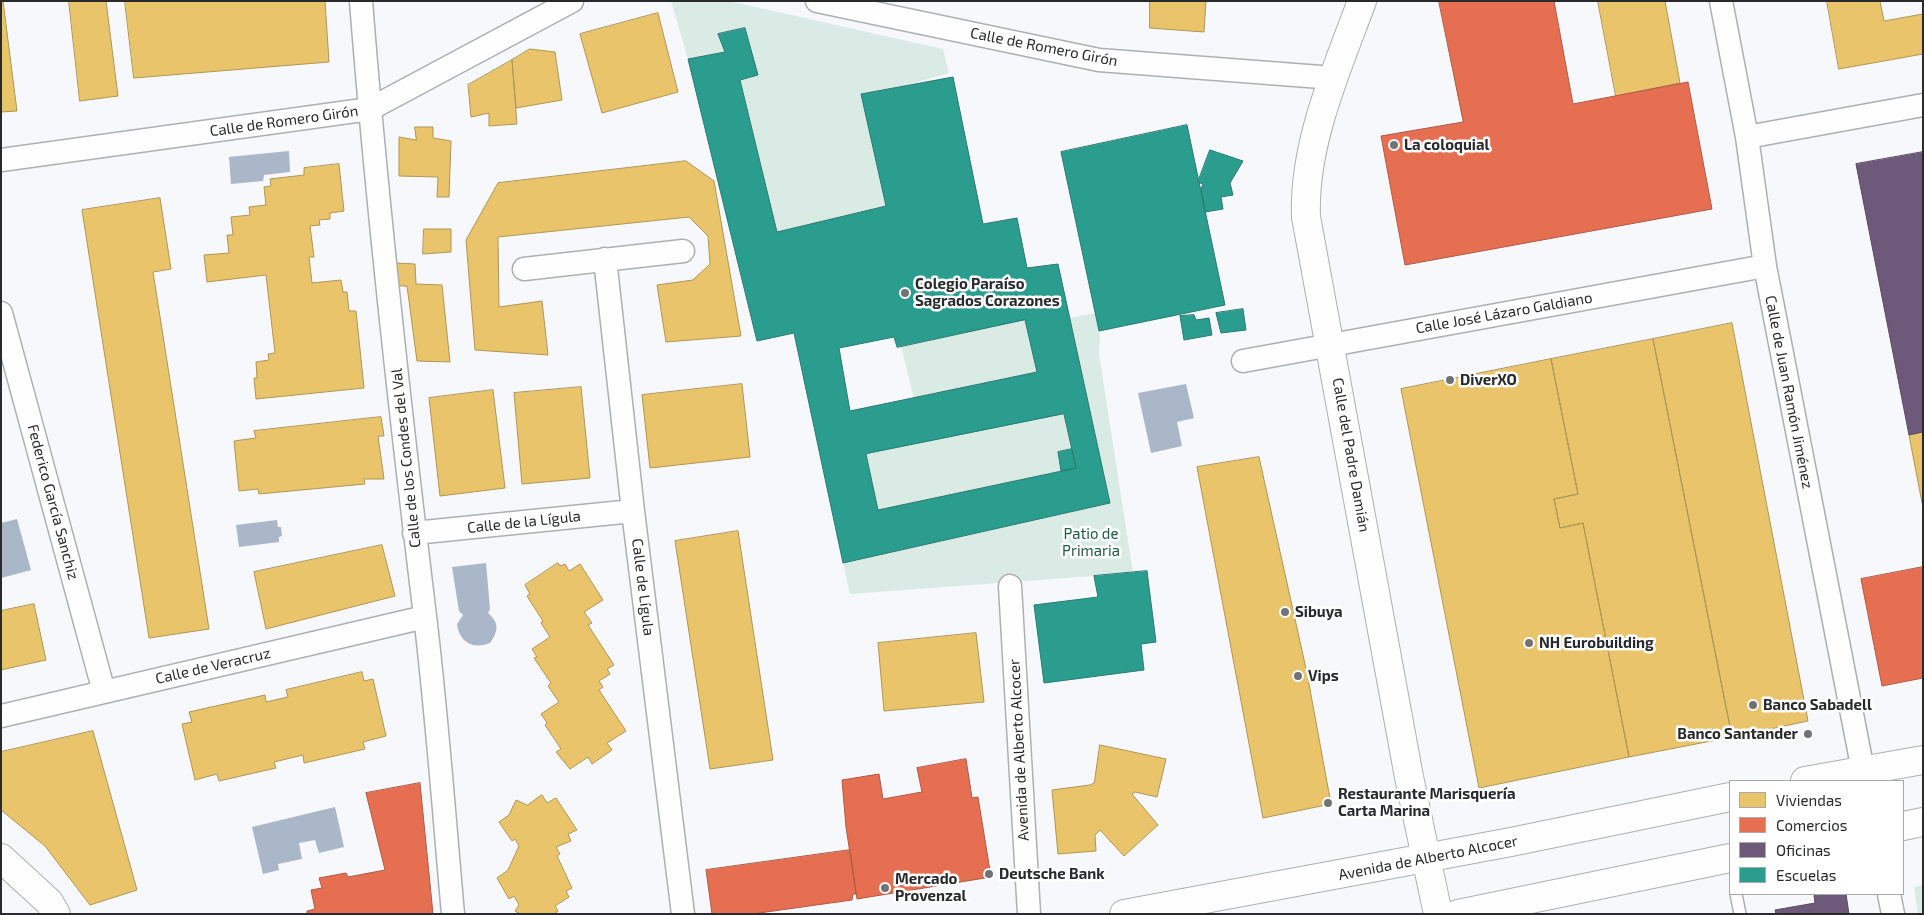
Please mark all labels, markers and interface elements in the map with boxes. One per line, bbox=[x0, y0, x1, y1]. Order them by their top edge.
street label: Calle de Romero Girón bbox=[969, 24, 1119, 70]
street label: Calle de Romero Girón bbox=[209, 102, 359, 140]
place label: La coloquial bbox=[1404, 136, 1489, 154]
marker: La coloquial bbox=[1388, 139, 1400, 151]
place label: Colegio Paraíso Sagrados Corazones bbox=[915, 275, 1060, 310]
marker: Colegio Paraíso Sagrados Corazones bbox=[899, 287, 911, 299]
street label: Calle José Lázaro Galdiano bbox=[1414, 289, 1594, 337]
street label: Calle de Juan Ramón Jiménez bbox=[1761, 294, 1817, 490]
street label: Calle de los Condes del Val bbox=[388, 367, 424, 549]
place label: DiverXO bbox=[1460, 371, 1517, 389]
marker: DiverXO bbox=[1444, 374, 1456, 386]
street label: Calle del Padre Damián bbox=[1329, 376, 1373, 534]
street label: Federico García Sanchiz bbox=[24, 422, 82, 582]
street label: Calle de la Lígula bbox=[466, 507, 582, 537]
park label: Patio de Primaria bbox=[1062, 525, 1120, 560]
street label: Calle de Lígula bbox=[628, 537, 658, 637]
place label: Sibuya bbox=[1295, 603, 1343, 621]
marker: Sibuya bbox=[1279, 606, 1291, 618]
place label: NH Eurobuilding bbox=[1539, 634, 1654, 652]
marker: NH Eurobuilding bbox=[1523, 637, 1535, 649]
street label: Calle de Veracruz bbox=[154, 644, 272, 688]
street label: Avenida de Alberto Alcocer bbox=[1005, 658, 1033, 842]
place label: Vips bbox=[1308, 667, 1339, 685]
marker: Vips bbox=[1292, 670, 1304, 682]
place label: Banco Sabadell bbox=[1763, 696, 1872, 714]
marker: Banco Sabadell bbox=[1747, 699, 1759, 711]
place label: Banco Santander bbox=[1677, 725, 1798, 743]
marker: Banco Santander bbox=[1802, 728, 1814, 740]
legend bbox=[1729, 780, 1904, 895]
place label: Restaurante Marisquería Carta Marina bbox=[1338, 785, 1516, 820]
text: Viviendas bbox=[1776, 791, 1842, 809]
marker: Restaurante Marisquería Carta Marina bbox=[1322, 797, 1334, 809]
text: Comercios bbox=[1776, 816, 1847, 834]
street label: Avenida de Alberto Alcocer bbox=[1337, 832, 1519, 884]
text: Oficinas bbox=[1776, 841, 1831, 859]
place label: Deutsche Bank bbox=[999, 865, 1105, 883]
text: Escuelas bbox=[1776, 866, 1836, 884]
marker: Deutsche Bank bbox=[983, 868, 995, 880]
place label: Mercado Provenzal bbox=[895, 870, 966, 905]
marker: Mercado Provenzal bbox=[879, 882, 891, 894]

